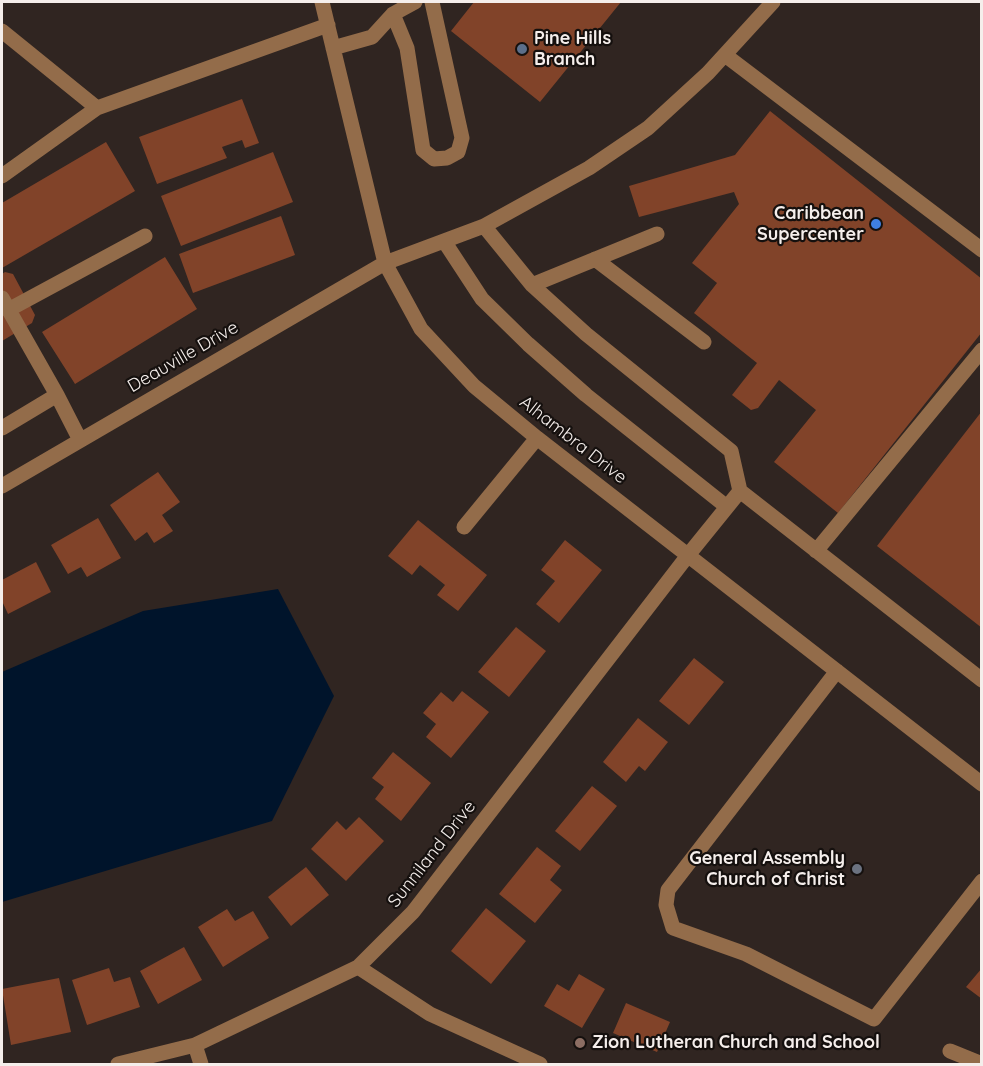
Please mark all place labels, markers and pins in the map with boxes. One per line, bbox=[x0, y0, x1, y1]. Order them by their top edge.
place label: Pine Hills Branch bbox=[534, 28, 611, 70]
marker: Pine Hills Branch bbox=[515, 42, 529, 56]
place label: Caribbean Supercenter bbox=[757, 203, 864, 246]
marker: Caribbean Supercenter bbox=[869, 217, 883, 231]
place label: General Assembly Church of Christ bbox=[689, 848, 845, 890]
marker: General Assembly Church of Christ bbox=[850, 862, 864, 876]
place label: Zion Lutheran Church and School bbox=[592, 1032, 880, 1054]
marker: Zion Lutheran Church and School bbox=[573, 1036, 587, 1050]

